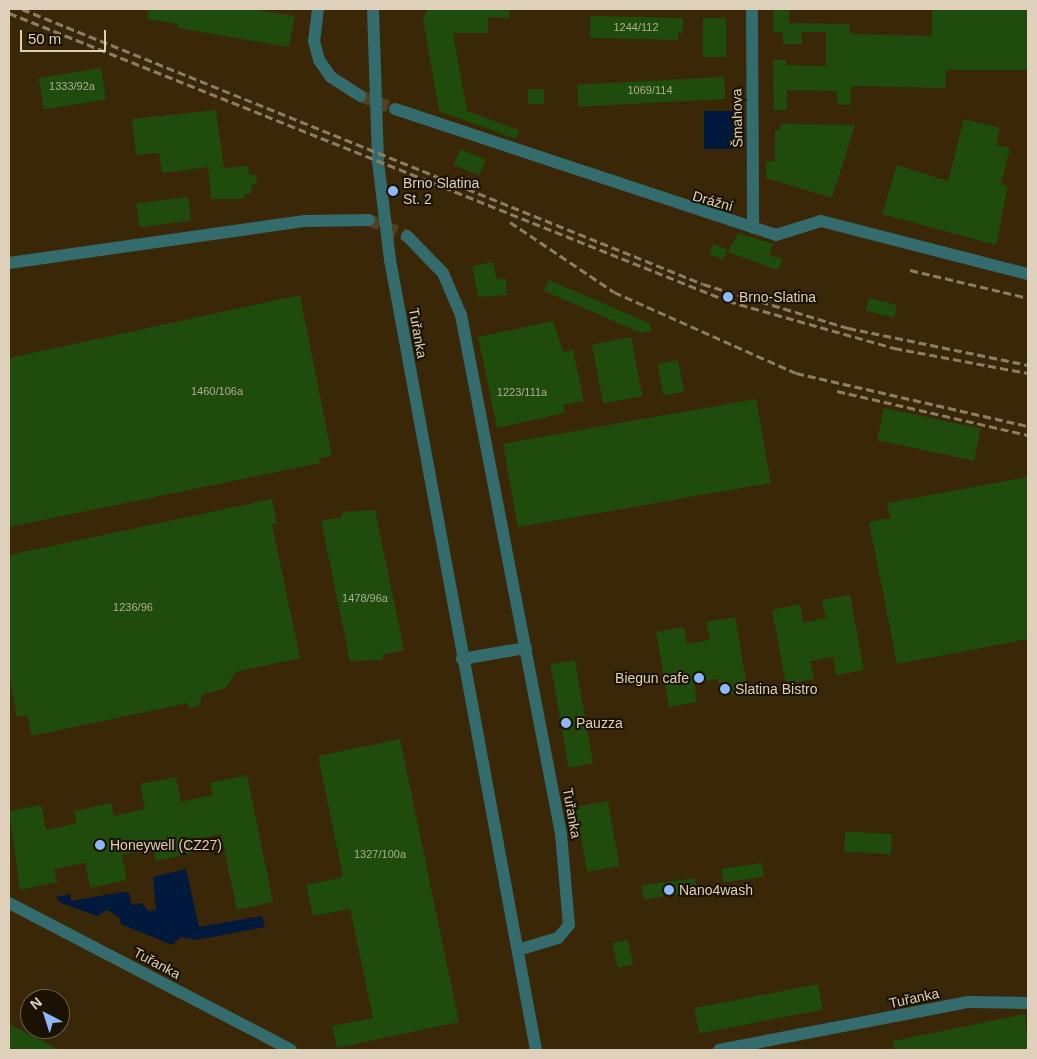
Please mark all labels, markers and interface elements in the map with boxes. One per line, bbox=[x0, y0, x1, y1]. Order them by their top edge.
scale bar bbox=[22, 20, 109, 52]
house number: 1244/112 bbox=[613, 20, 659, 34]
text: 50 m bbox=[28, 30, 61, 47]
house number: 1333/92a bbox=[49, 79, 95, 93]
house number: 1069/114 bbox=[627, 83, 673, 97]
street label: Šmahova bbox=[728, 88, 746, 148]
place label: Brno Slatina St. 2 bbox=[403, 175, 479, 208]
marker: Brno Slatina St. 2 bbox=[387, 185, 399, 197]
street label: Drážní bbox=[691, 187, 735, 215]
place label: Brno-Slatina bbox=[739, 289, 816, 305]
marker: Brno-Slatina bbox=[721, 290, 735, 304]
street label: Tuřanka bbox=[405, 307, 431, 359]
house number: 1460/106a bbox=[191, 384, 243, 398]
house number: 1223/111a bbox=[497, 385, 547, 399]
house number: 1478/96a bbox=[342, 591, 388, 605]
house number: 1236/96 bbox=[113, 600, 153, 614]
place label: Biegun cafe bbox=[615, 670, 689, 686]
marker: Biegun cafe bbox=[693, 672, 705, 684]
place label: Slatina Bistro bbox=[735, 681, 817, 697]
marker: Slatina Bistro bbox=[719, 683, 731, 695]
place label: Pauzza bbox=[576, 715, 623, 731]
marker: Pauzza bbox=[560, 717, 572, 729]
street label: Tuřanka bbox=[559, 787, 585, 839]
place label: Honeywell (CZ27) bbox=[110, 837, 222, 853]
marker: Honeywell (CZ27) bbox=[94, 839, 106, 851]
house number: 1327/100a bbox=[354, 847, 406, 861]
place label: Nano4wash bbox=[679, 882, 753, 898]
marker: Nano4wash bbox=[663, 884, 675, 896]
street label: Tuřanka bbox=[131, 944, 183, 982]
street label: Tuřanka bbox=[887, 984, 941, 1012]
north arrow bbox=[20, 989, 70, 1039]
text: N bbox=[27, 994, 45, 1013]

